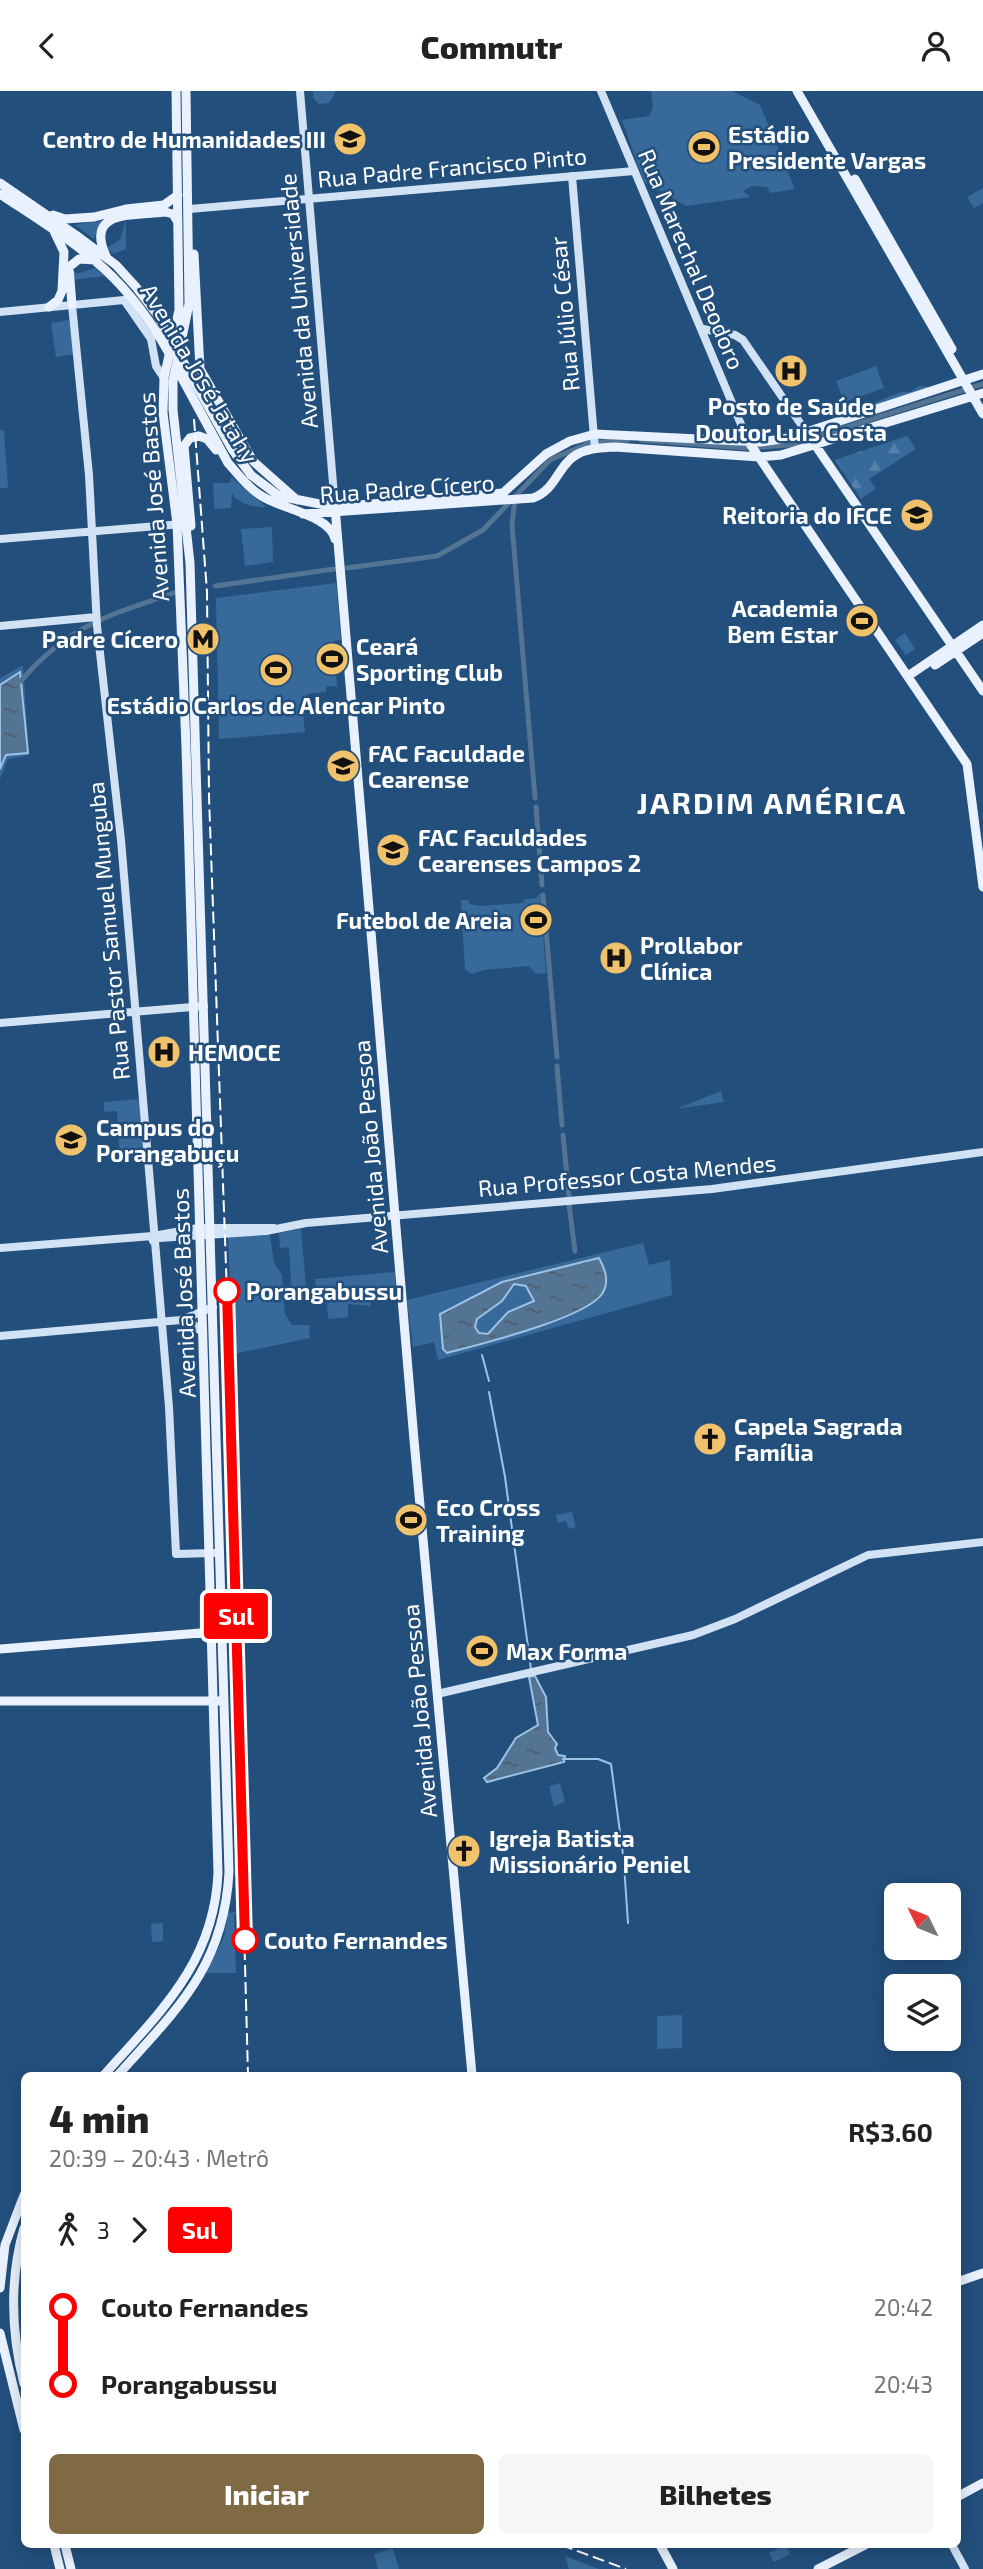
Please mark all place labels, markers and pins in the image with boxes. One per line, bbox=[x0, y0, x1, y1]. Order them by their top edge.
school or university icon: Centro de Humanidades III bbox=[331, 120, 369, 158]
place label: Estádio Presidente Vargas bbox=[728, 120, 926, 174]
place label: Centro de Humanidades III bbox=[42, 125, 326, 153]
sports icon: Estádio Presidente Vargas bbox=[685, 128, 723, 166]
hospital icon: Posto de Saúde Doutor Luis Costa bbox=[772, 352, 810, 390]
place label: Posto de Saúde Doutor Luis Costa bbox=[695, 392, 887, 446]
school or university icon: Reitoria do IFCE bbox=[898, 496, 936, 534]
place label: Reitoria do IFCE bbox=[722, 501, 892, 529]
place label: Academia Bem Estar bbox=[727, 594, 838, 648]
sports icon: Academia Bem Estar bbox=[843, 602, 881, 640]
metro station icon: Padre Cícero bbox=[184, 620, 222, 658]
place label: Padre Cícero bbox=[42, 625, 178, 653]
place label: Ceará Sporting Club bbox=[356, 632, 503, 686]
sports icon: Ceará Sporting Club bbox=[313, 640, 351, 678]
sports icon: Estádio Carlos de Alencar Pinto bbox=[257, 651, 295, 689]
place label: Estádio Carlos de Alencar Pinto bbox=[107, 691, 445, 719]
place label: FAC Faculdade Cearense bbox=[368, 739, 525, 793]
school or university icon: FAC Faculdade Cearense bbox=[324, 747, 362, 785]
place label: FAC Faculdades Cearenses Campos 2 bbox=[418, 823, 641, 877]
school or university icon: FAC Faculdades Cearenses Campos 2 bbox=[374, 831, 412, 869]
sports icon: Futebol de Areia bbox=[517, 901, 555, 939]
place label: Futebol de Areia bbox=[336, 906, 512, 934]
place label: Prollabor Clínica bbox=[640, 931, 743, 985]
hospital icon: Prollabor Clínica bbox=[597, 939, 635, 977]
hospital icon: HEMOCE bbox=[145, 1033, 183, 1071]
place label: HEMOCE bbox=[188, 1038, 281, 1066]
place label: Campus do Porangabuçu bbox=[96, 1113, 239, 1168]
school or university icon: Campus do Porangabuçu bbox=[52, 1121, 90, 1159]
place label: Porangabussu bbox=[246, 1277, 402, 1305]
marker: Porangabussu bbox=[214, 1278, 240, 1304]
place label: Capela Sagrada Família bbox=[734, 1412, 903, 1466]
church icon: Capela Sagrada Família bbox=[691, 1420, 729, 1458]
place label: Eco Cross Training bbox=[436, 1493, 540, 1547]
sports icon: Eco Cross Training bbox=[392, 1501, 430, 1539]
sports icon: Max Forma bbox=[463, 1632, 501, 1670]
place label: Max Forma bbox=[506, 1637, 627, 1665]
place label: Igreja Batista Missionário Peniel bbox=[489, 1824, 691, 1878]
church icon: Igreja Batista Missionário Peniel bbox=[445, 1832, 483, 1870]
place label: Couto Fernandes bbox=[264, 1926, 448, 1954]
marker: Couto Fernandes bbox=[232, 1927, 258, 1953]

